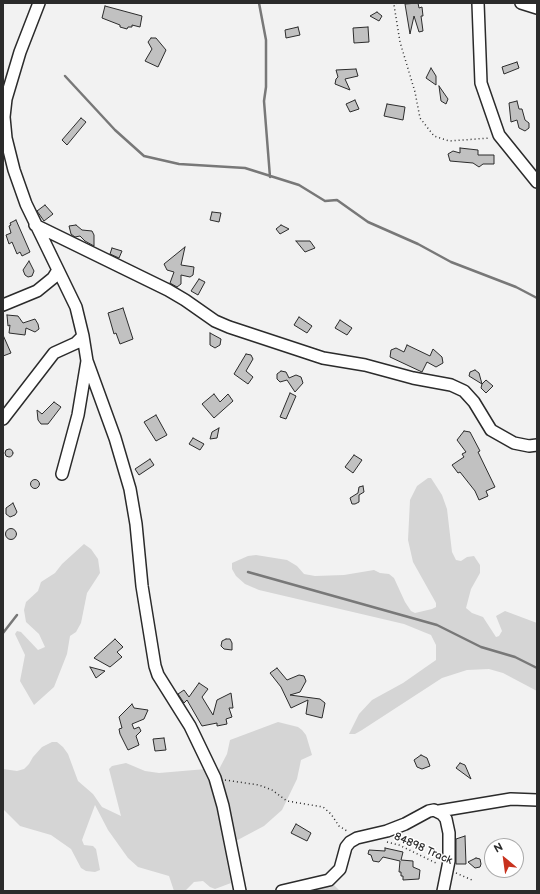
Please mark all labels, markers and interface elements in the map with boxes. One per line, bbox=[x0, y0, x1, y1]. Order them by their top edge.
street label: 84898 Track bbox=[392, 830, 454, 868]
north arrow bbox=[484, 838, 524, 878]
text: N bbox=[492, 840, 505, 856]

